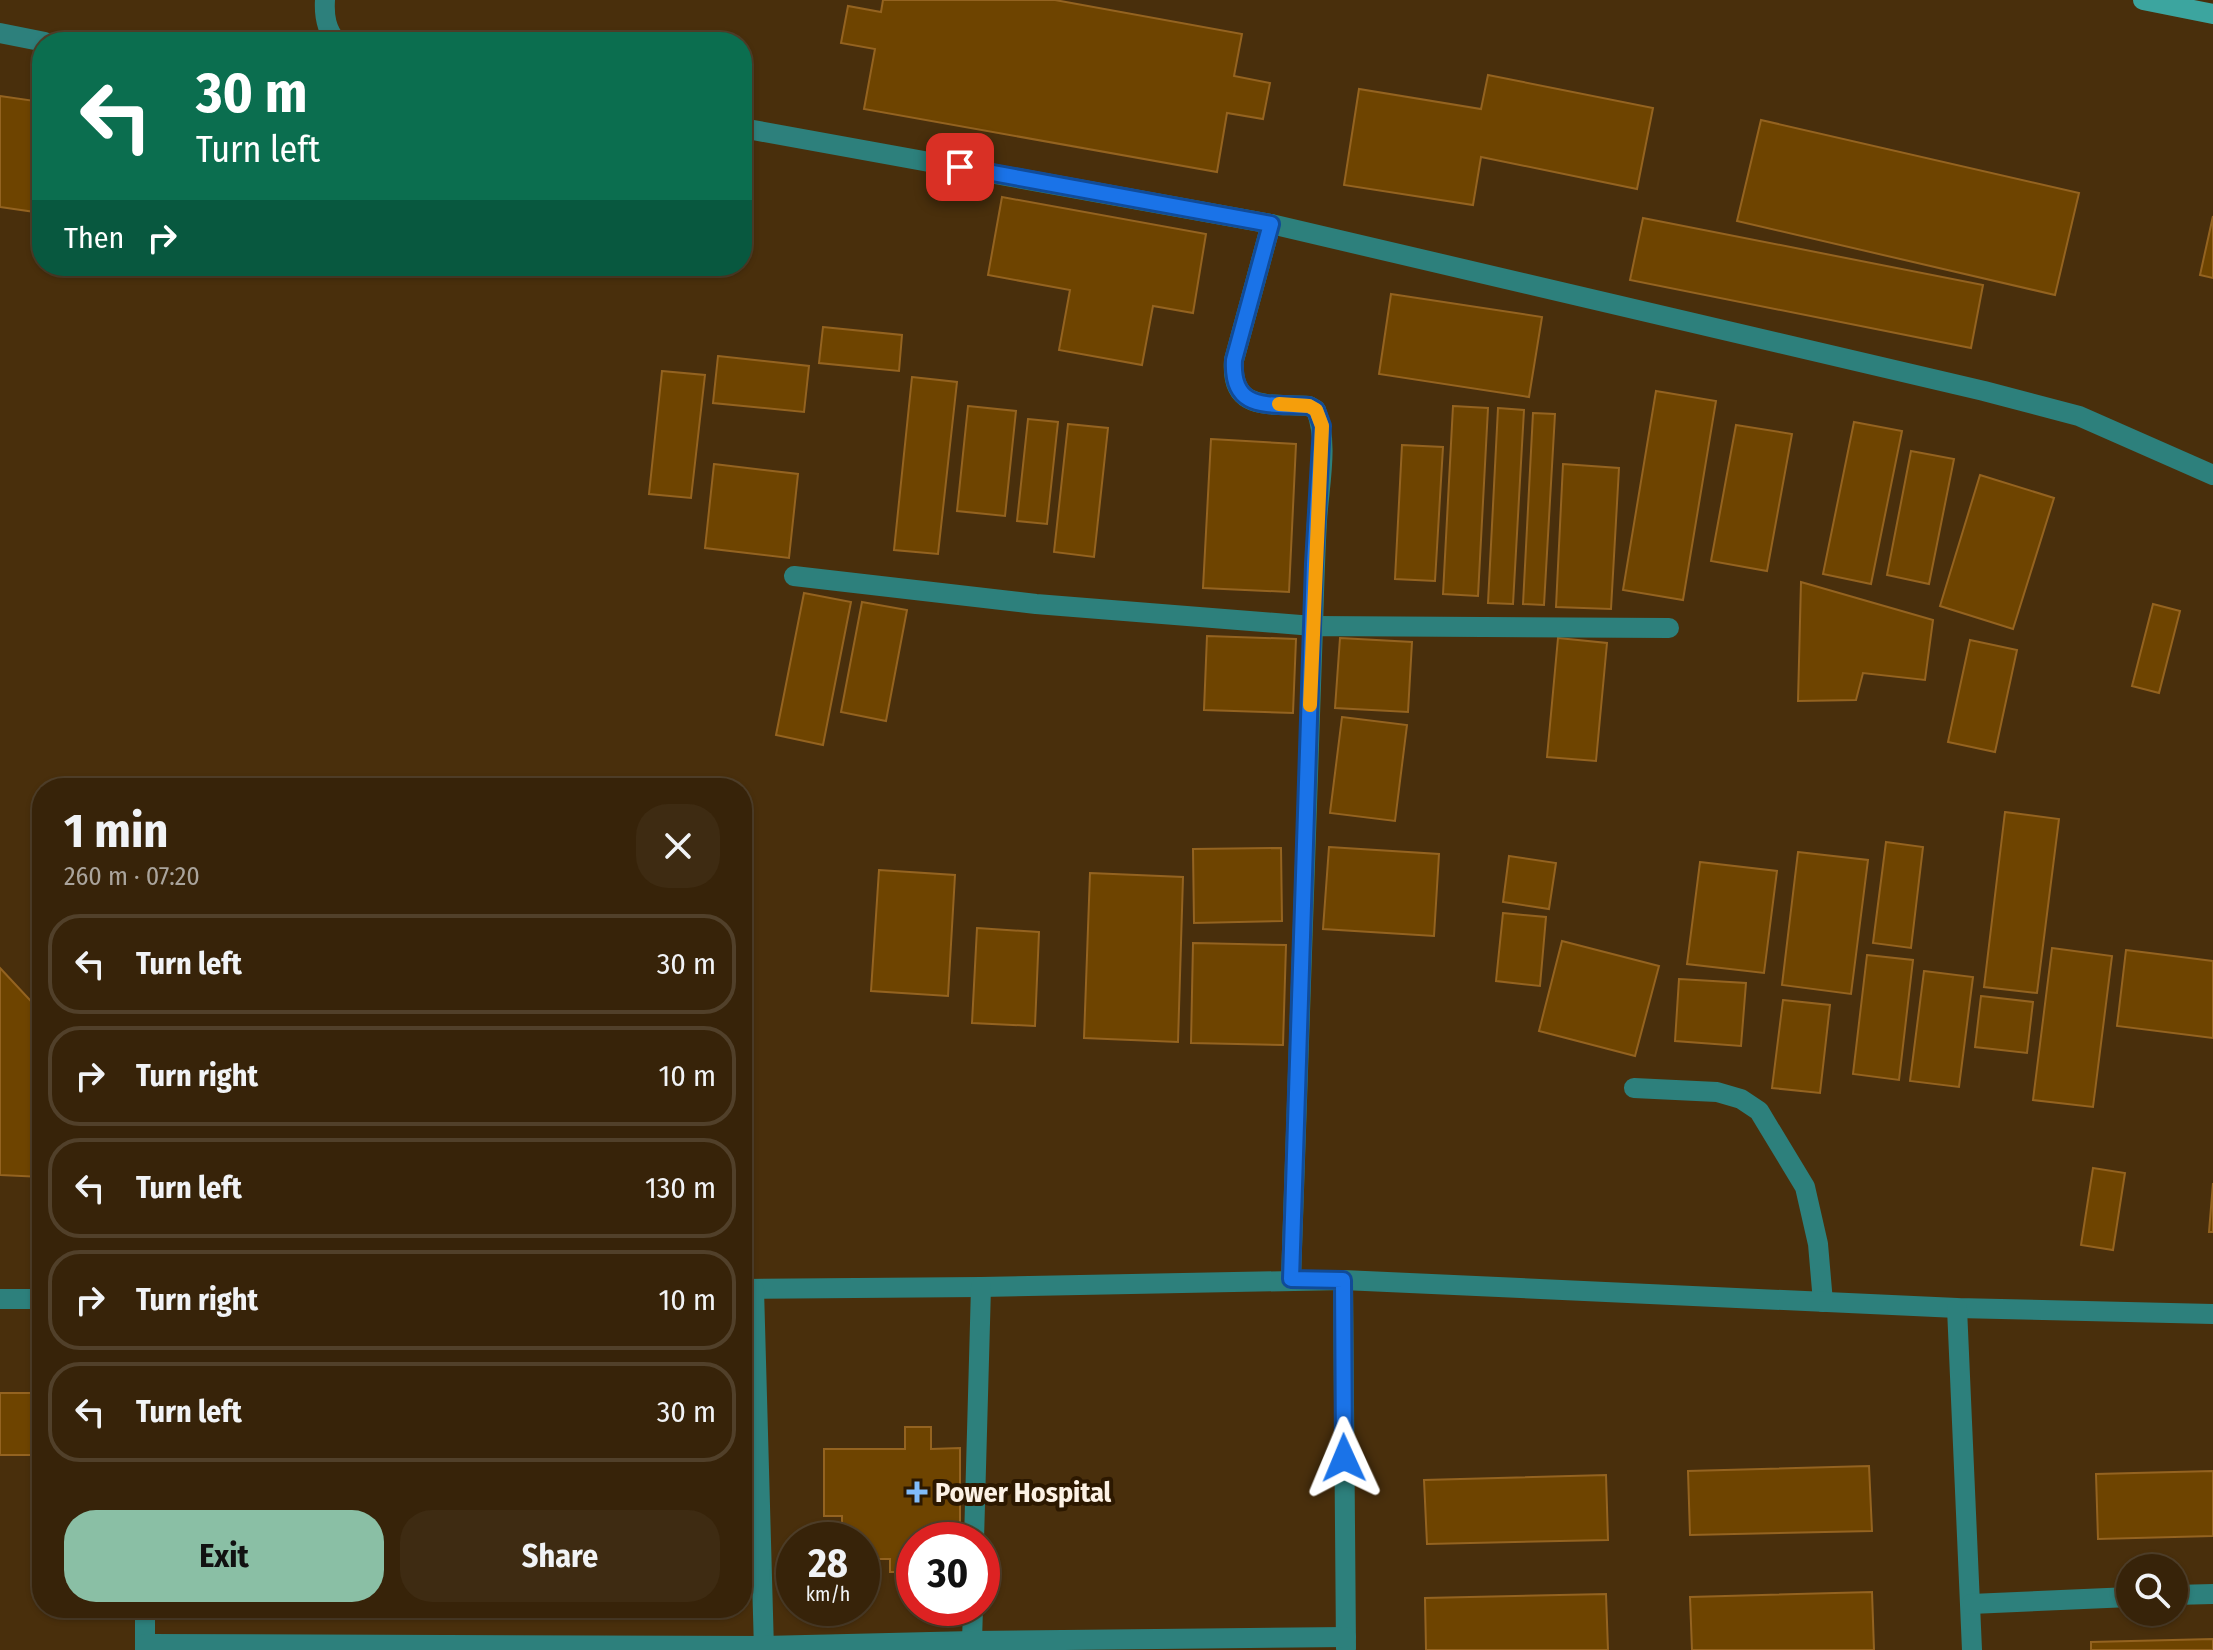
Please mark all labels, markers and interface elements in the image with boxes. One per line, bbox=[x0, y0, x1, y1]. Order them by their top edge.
text: 30 m bbox=[196, 60, 307, 127]
icon: left bbox=[64, 64, 168, 168]
text: Turn left bbox=[196, 128, 320, 172]
pin bbox=[926, 133, 994, 201]
icon: arrive bbox=[938, 145, 982, 189]
icon: right bbox=[140, 216, 184, 260]
text: Then bbox=[64, 220, 124, 256]
text: 1 min bbox=[64, 802, 169, 860]
button: close bbox=[636, 804, 720, 888]
text: 260 m · 07:20 bbox=[64, 861, 200, 892]
icon: left bbox=[68, 942, 112, 986]
text: Turn left bbox=[136, 946, 242, 982]
text: 30 m bbox=[657, 946, 716, 982]
icon: right bbox=[68, 1054, 112, 1098]
text: Turn right bbox=[136, 1058, 258, 1094]
text: 10 m bbox=[659, 1058, 716, 1094]
icon: left bbox=[68, 1166, 112, 1210]
text: Turn left bbox=[136, 1170, 242, 1206]
text: 130 m bbox=[645, 1170, 716, 1206]
icon: right bbox=[68, 1278, 112, 1322]
text: Turn right bbox=[136, 1282, 258, 1318]
text: 10 m bbox=[659, 1282, 716, 1318]
icon: left bbox=[68, 1390, 112, 1434]
text: Turn left bbox=[136, 1394, 242, 1430]
text: 30 m bbox=[657, 1394, 716, 1430]
position arrow bbox=[1302, 1416, 1386, 1500]
place label: Power Hospital bbox=[935, 1476, 1112, 1509]
marker: Power Hospital bbox=[906, 1481, 928, 1503]
button: Exit bbox=[64, 1510, 384, 1602]
button: Share bbox=[400, 1510, 720, 1602]
speed limit sign: 30 bbox=[896, 1522, 1000, 1626]
text: 28 bbox=[808, 1540, 848, 1588]
map controls bbox=[2116, 1554, 2188, 1626]
button: search bbox=[2116, 1554, 2188, 1626]
text: km/h bbox=[806, 1582, 850, 1606]

